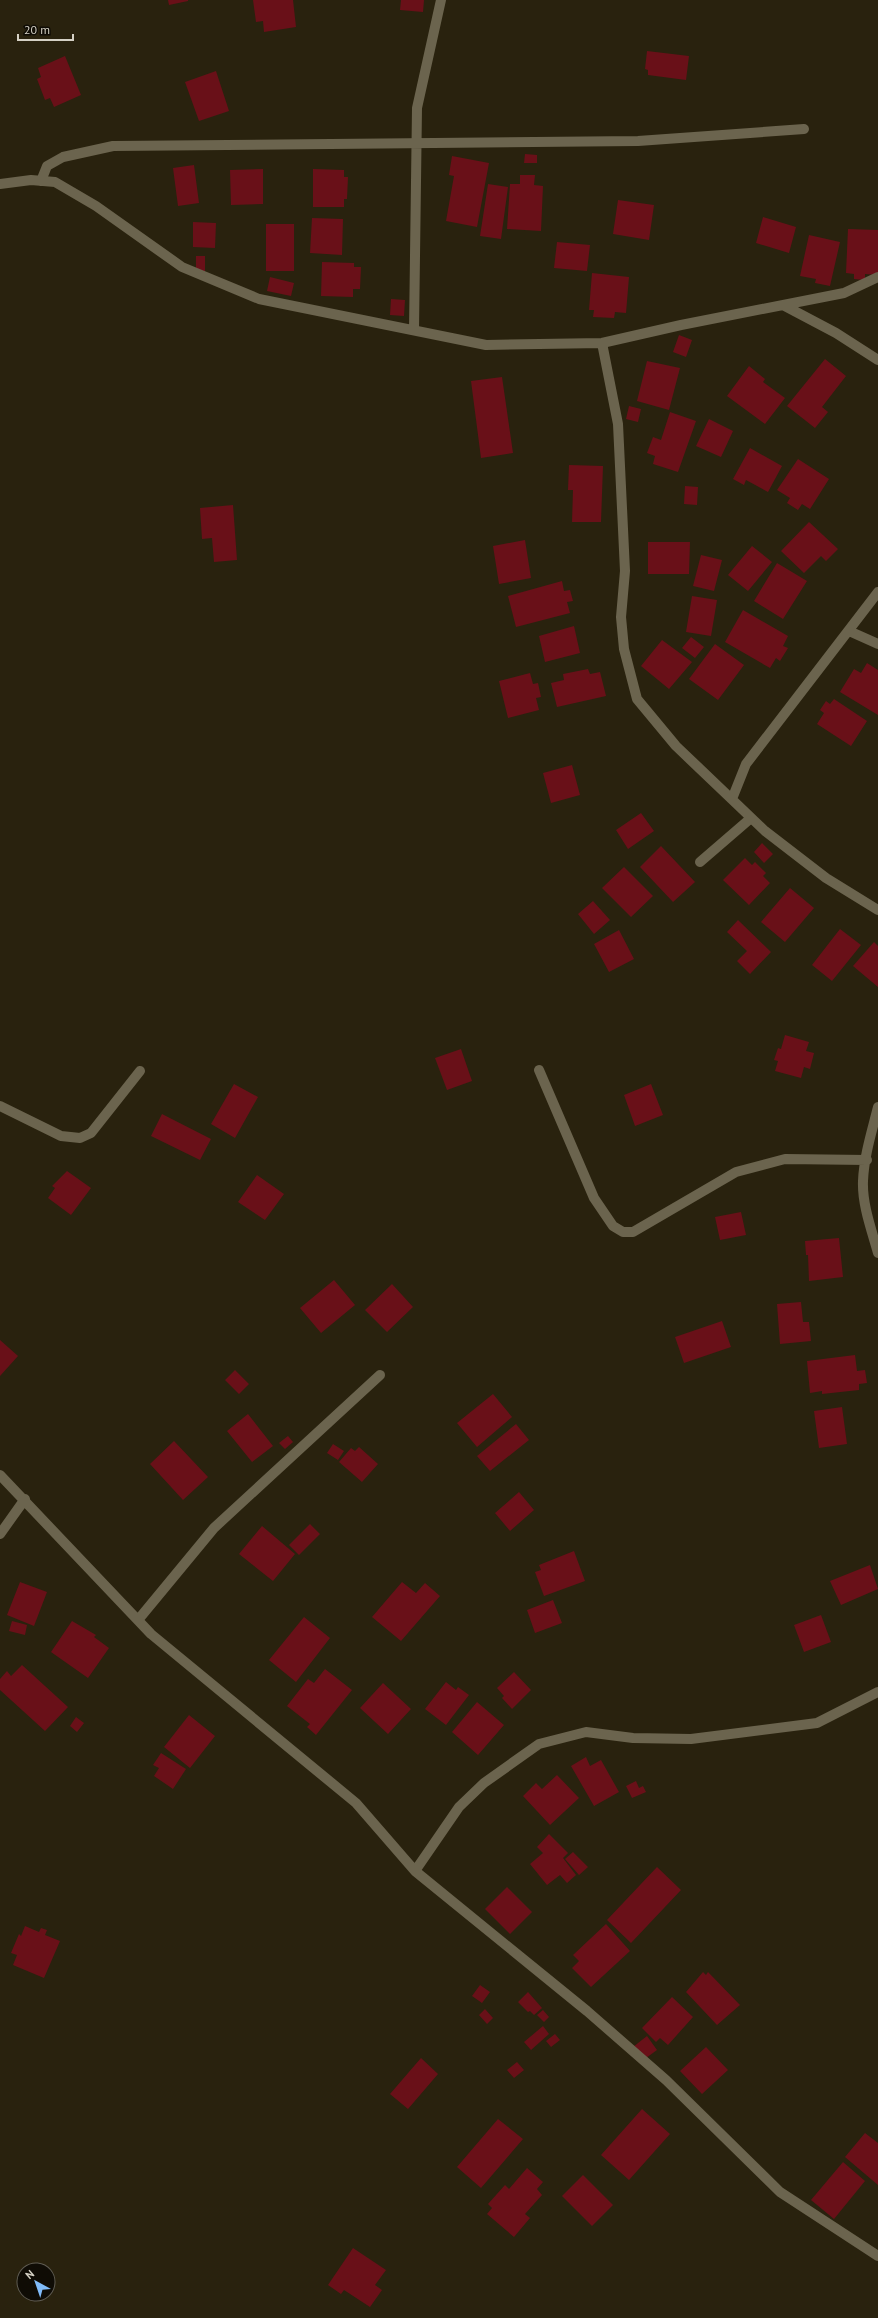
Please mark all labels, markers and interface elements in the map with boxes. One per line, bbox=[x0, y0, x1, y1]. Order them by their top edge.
scale bar bbox=[18, 16, 73, 42]
text: 20 m bbox=[24, 22, 50, 37]
north arrow bbox=[16, 2262, 56, 2302]
text: N bbox=[22, 2267, 37, 2282]

